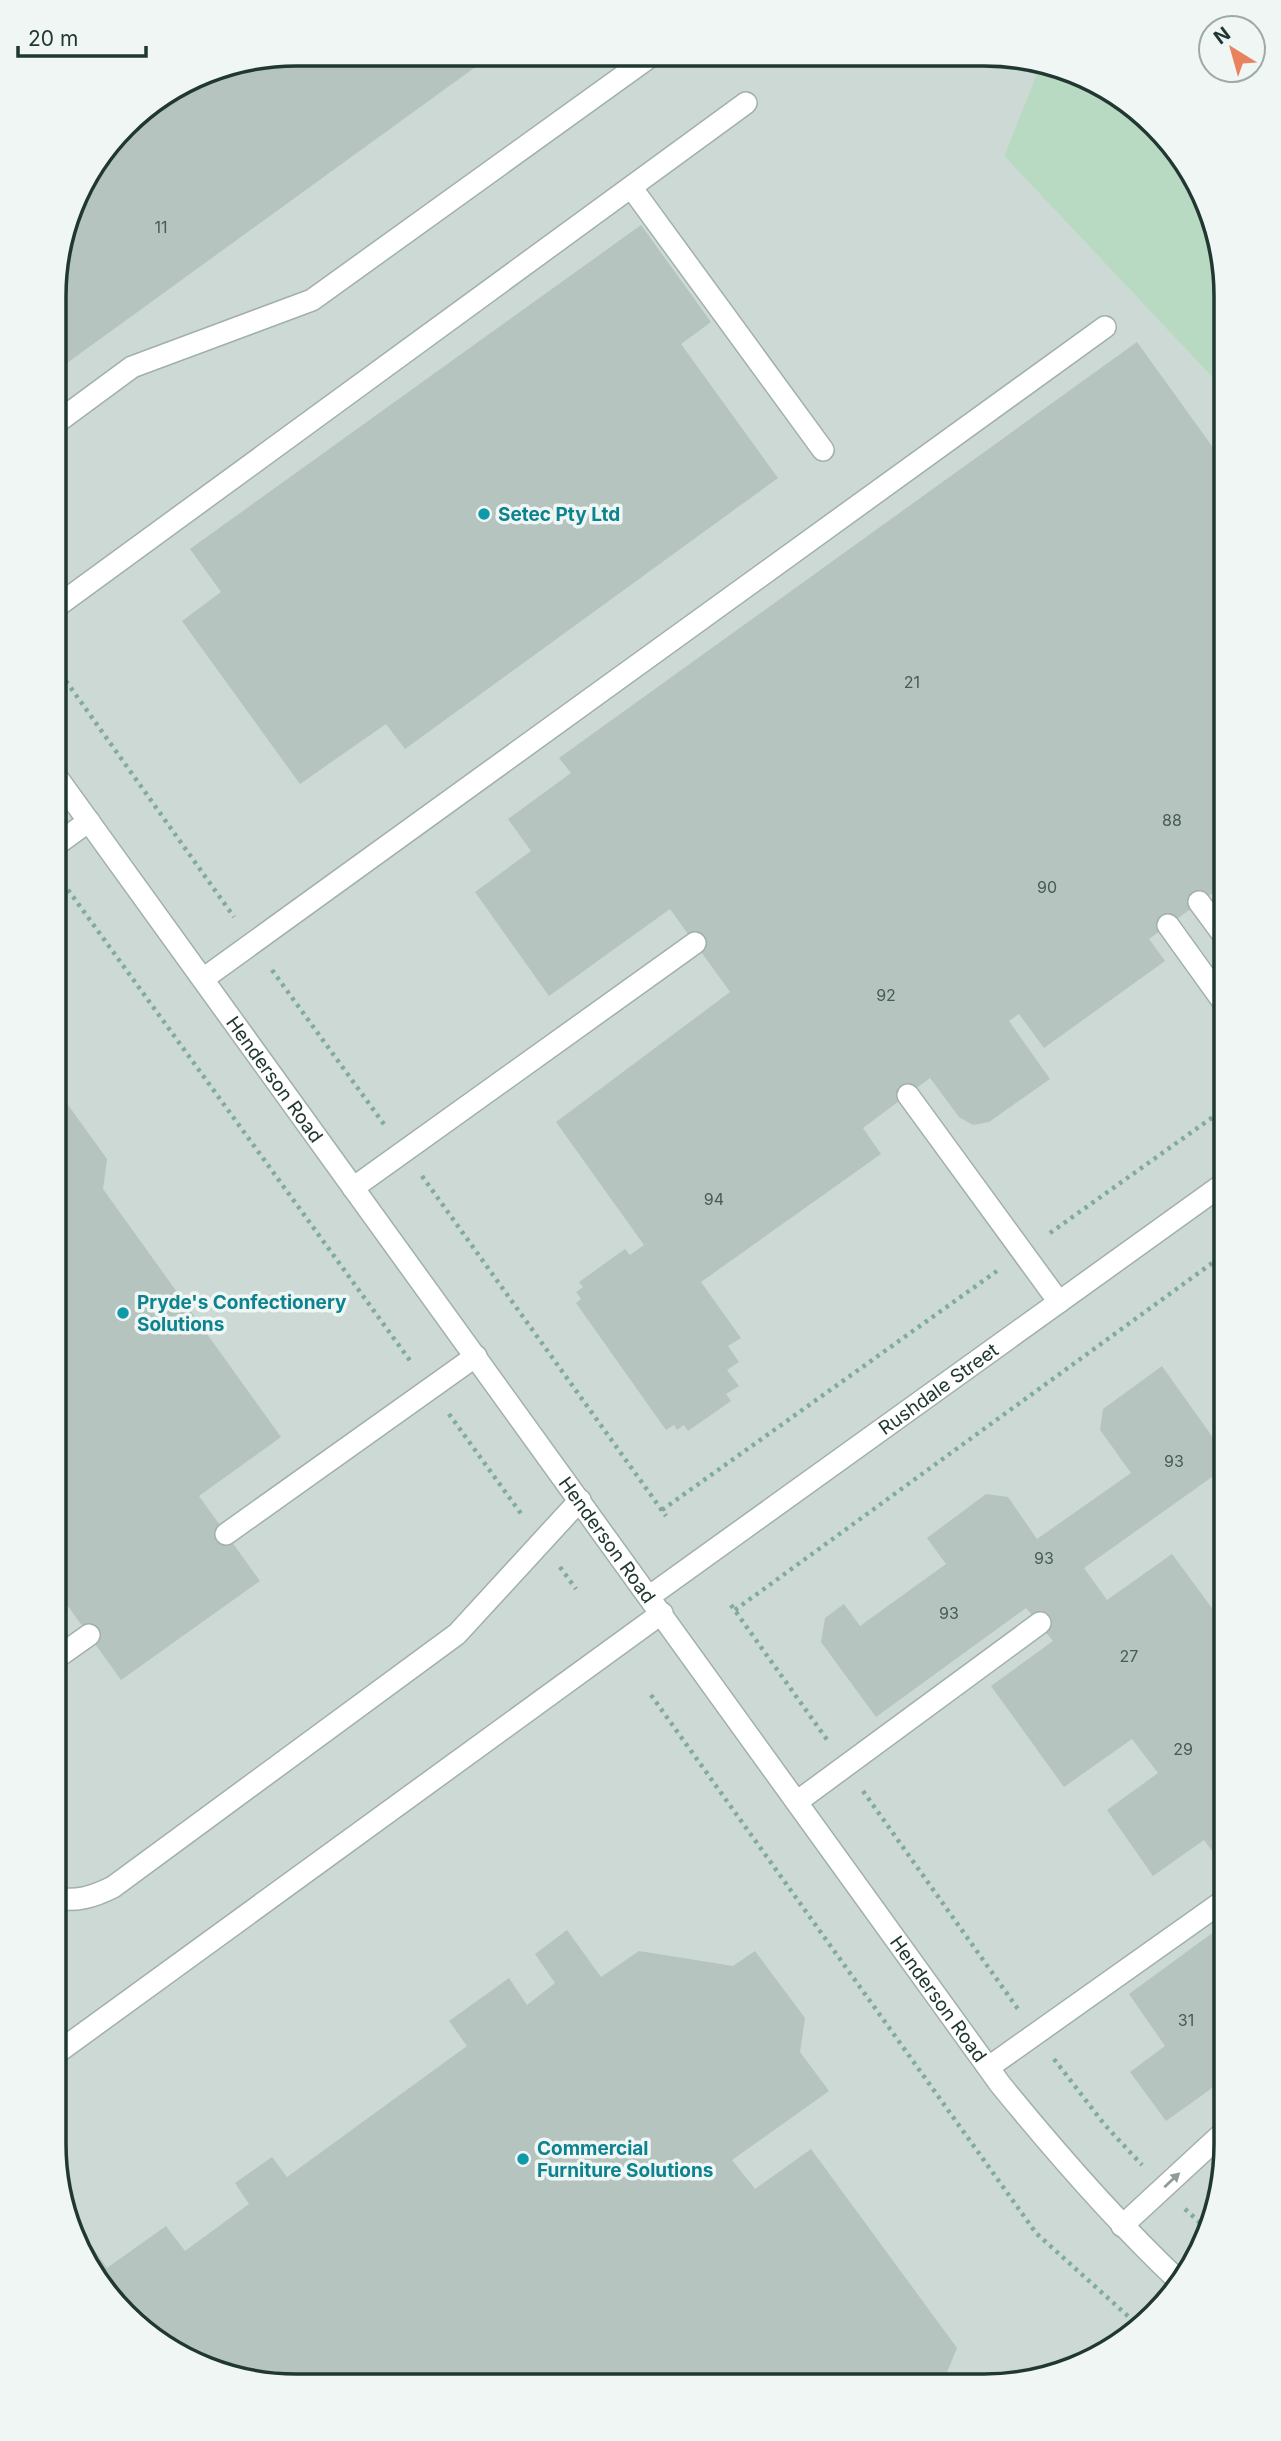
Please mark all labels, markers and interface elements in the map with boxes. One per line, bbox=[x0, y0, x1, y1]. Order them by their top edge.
scale bar bbox=[18, 14, 145, 58]
north arrow bbox=[1197, 14, 1267, 84]
text: N bbox=[1209, 22, 1235, 49]
text: 20 m bbox=[28, 26, 78, 51]
house number: 11 bbox=[154, 217, 168, 237]
place label: Setec Pty Ltd bbox=[498, 503, 620, 526]
marker: Setec Pty Ltd bbox=[476, 506, 492, 522]
house number: 21 bbox=[904, 672, 920, 692]
house number: 88 bbox=[1162, 810, 1182, 830]
house number: 90 bbox=[1037, 877, 1057, 897]
house number: 92 bbox=[876, 985, 896, 1005]
street label: Henderson Road bbox=[222, 1012, 328, 1147]
house number: 94 bbox=[704, 1189, 724, 1209]
place label: Pryde's Confectionery Solutions bbox=[137, 1291, 347, 1336]
marker: Pryde's Confectionery Solutions bbox=[115, 1305, 131, 1321]
street label: Rushdale Street bbox=[874, 1338, 1003, 1440]
house number: 93 bbox=[1164, 1451, 1184, 1471]
street label: Henderson Road bbox=[554, 1472, 661, 1607]
house number: 93 bbox=[1034, 1548, 1054, 1568]
house number: 93 bbox=[939, 1603, 959, 1623]
house number: 27 bbox=[1120, 1646, 1138, 1666]
house number: 29 bbox=[1173, 1739, 1193, 1759]
street label: Henderson Road bbox=[885, 1931, 992, 2066]
house number: 31 bbox=[1178, 2010, 1194, 2030]
place label: Commercial Furniture Solutions bbox=[537, 2137, 713, 2182]
marker: Commercial Furniture Solutions bbox=[515, 2151, 531, 2167]
one-way arrow bbox=[1163, 2172, 1181, 2188]

